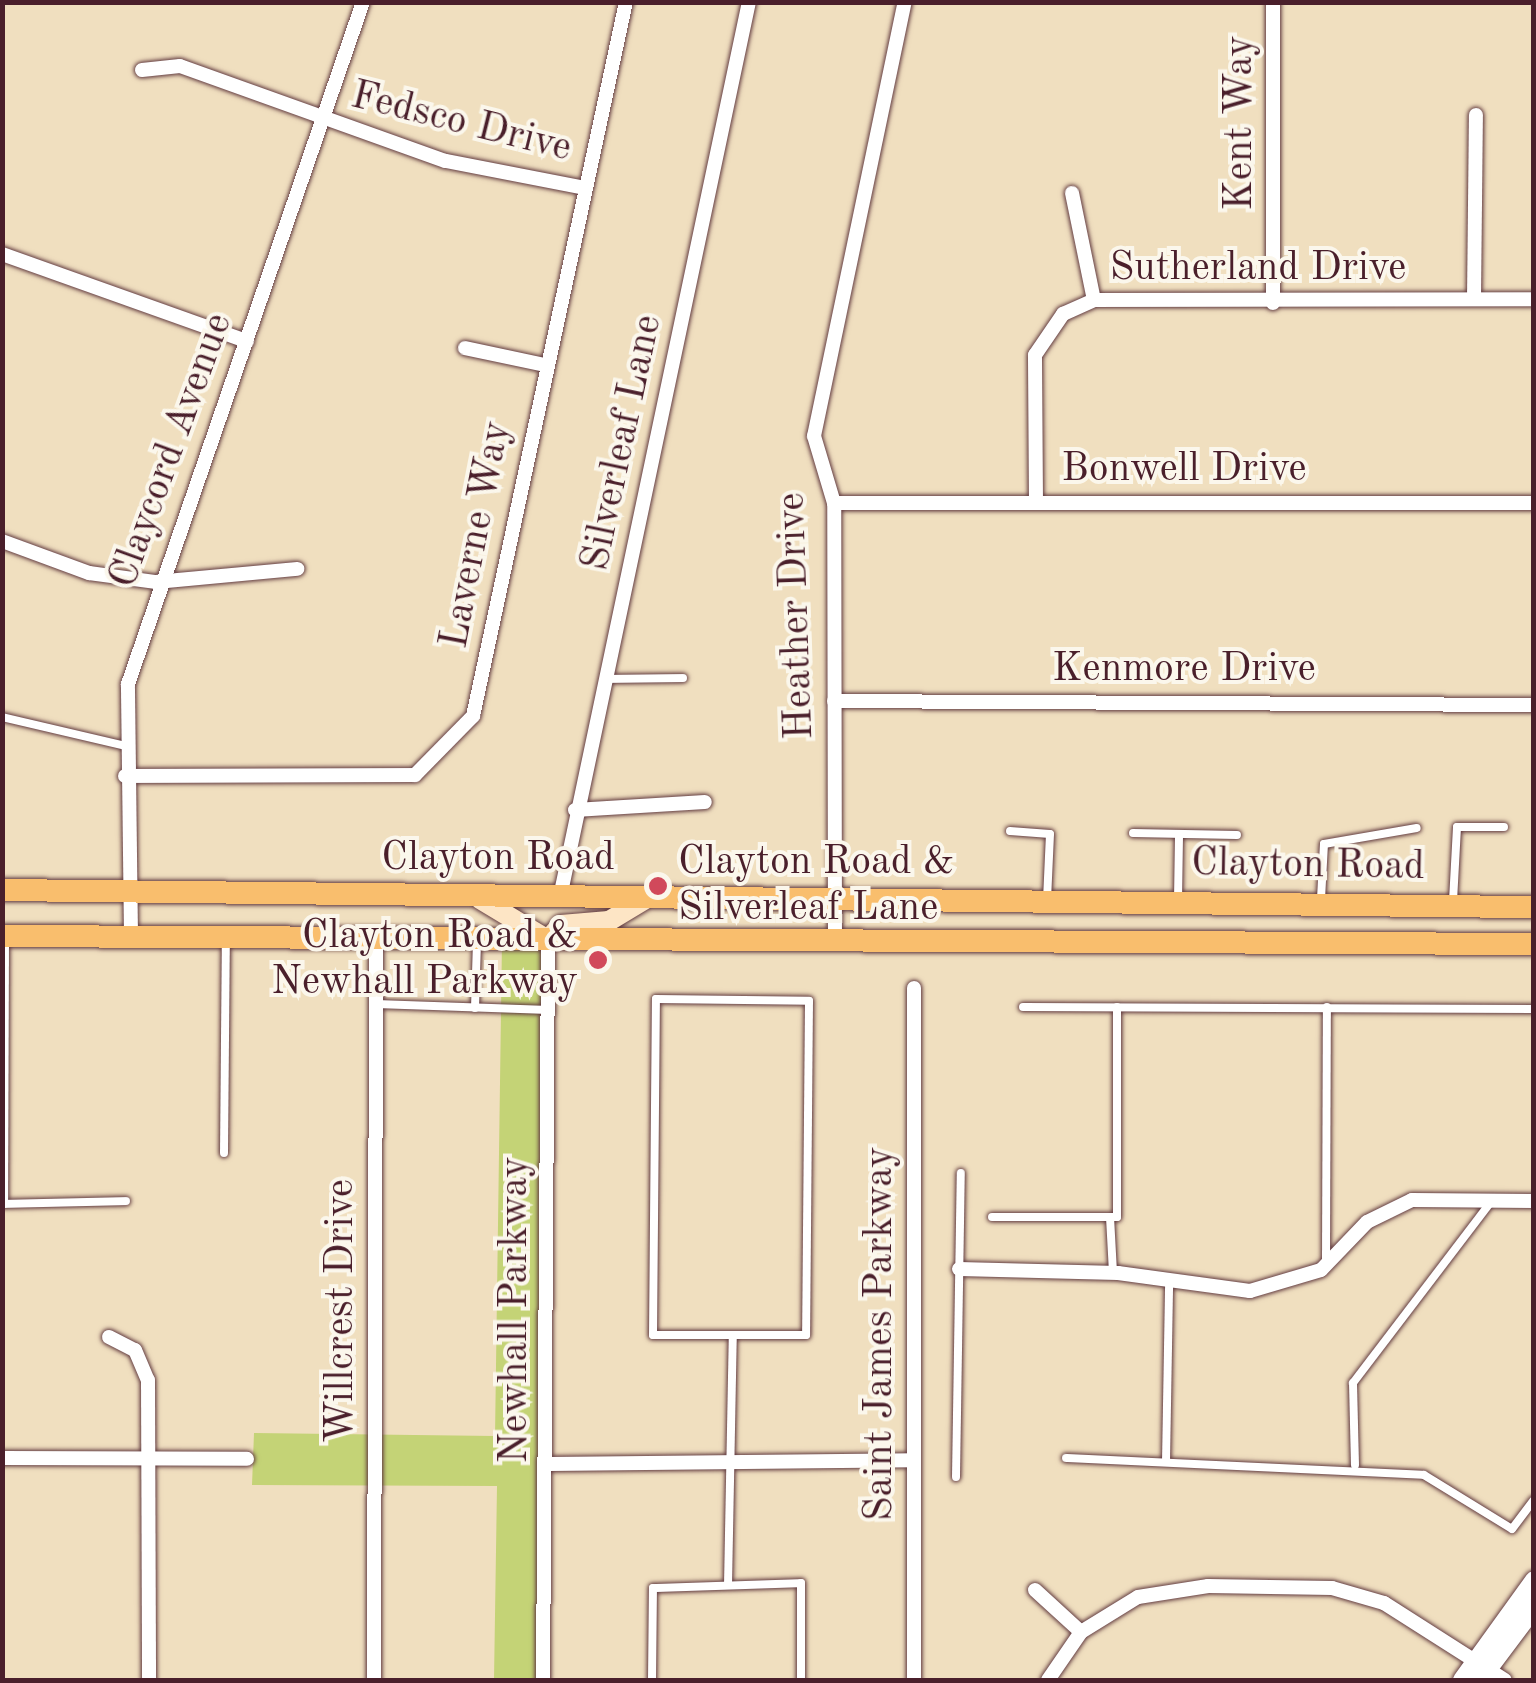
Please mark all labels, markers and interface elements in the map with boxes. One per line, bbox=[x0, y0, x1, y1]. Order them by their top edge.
street label: Kent Way bbox=[1217, 35, 1265, 211]
street label: Fedsco Drive bbox=[346, 72, 576, 174]
street label: Sutherland Drive bbox=[1109, 245, 1407, 293]
street label: Claycord Avenue bbox=[100, 307, 244, 595]
street label: Silverleaf Lane bbox=[572, 311, 674, 575]
street label: Laverne Way bbox=[431, 417, 523, 653]
street label: Bonwell Drive bbox=[1061, 446, 1307, 494]
street label: Heather Drive bbox=[769, 491, 825, 741]
street label: Kenmore Drive bbox=[1052, 646, 1316, 694]
street label: Clayton Road bbox=[381, 835, 615, 883]
place label: Clayton Road & Silverleaf Lane bbox=[678, 839, 954, 933]
street label: Clayton Road bbox=[1191, 840, 1425, 892]
marker: Clayton Road & Silverleaf Lane bbox=[647, 875, 669, 897]
place label: Clayton Road & Newhall Parkway bbox=[271, 913, 578, 1007]
marker: Clayton Road & Newhall Parkway bbox=[587, 949, 609, 971]
street label: Saint James Parkway bbox=[857, 1147, 905, 1521]
street label: Newhall Parkway bbox=[492, 1156, 540, 1464]
street label: Willcrest Drive bbox=[318, 1179, 366, 1443]

